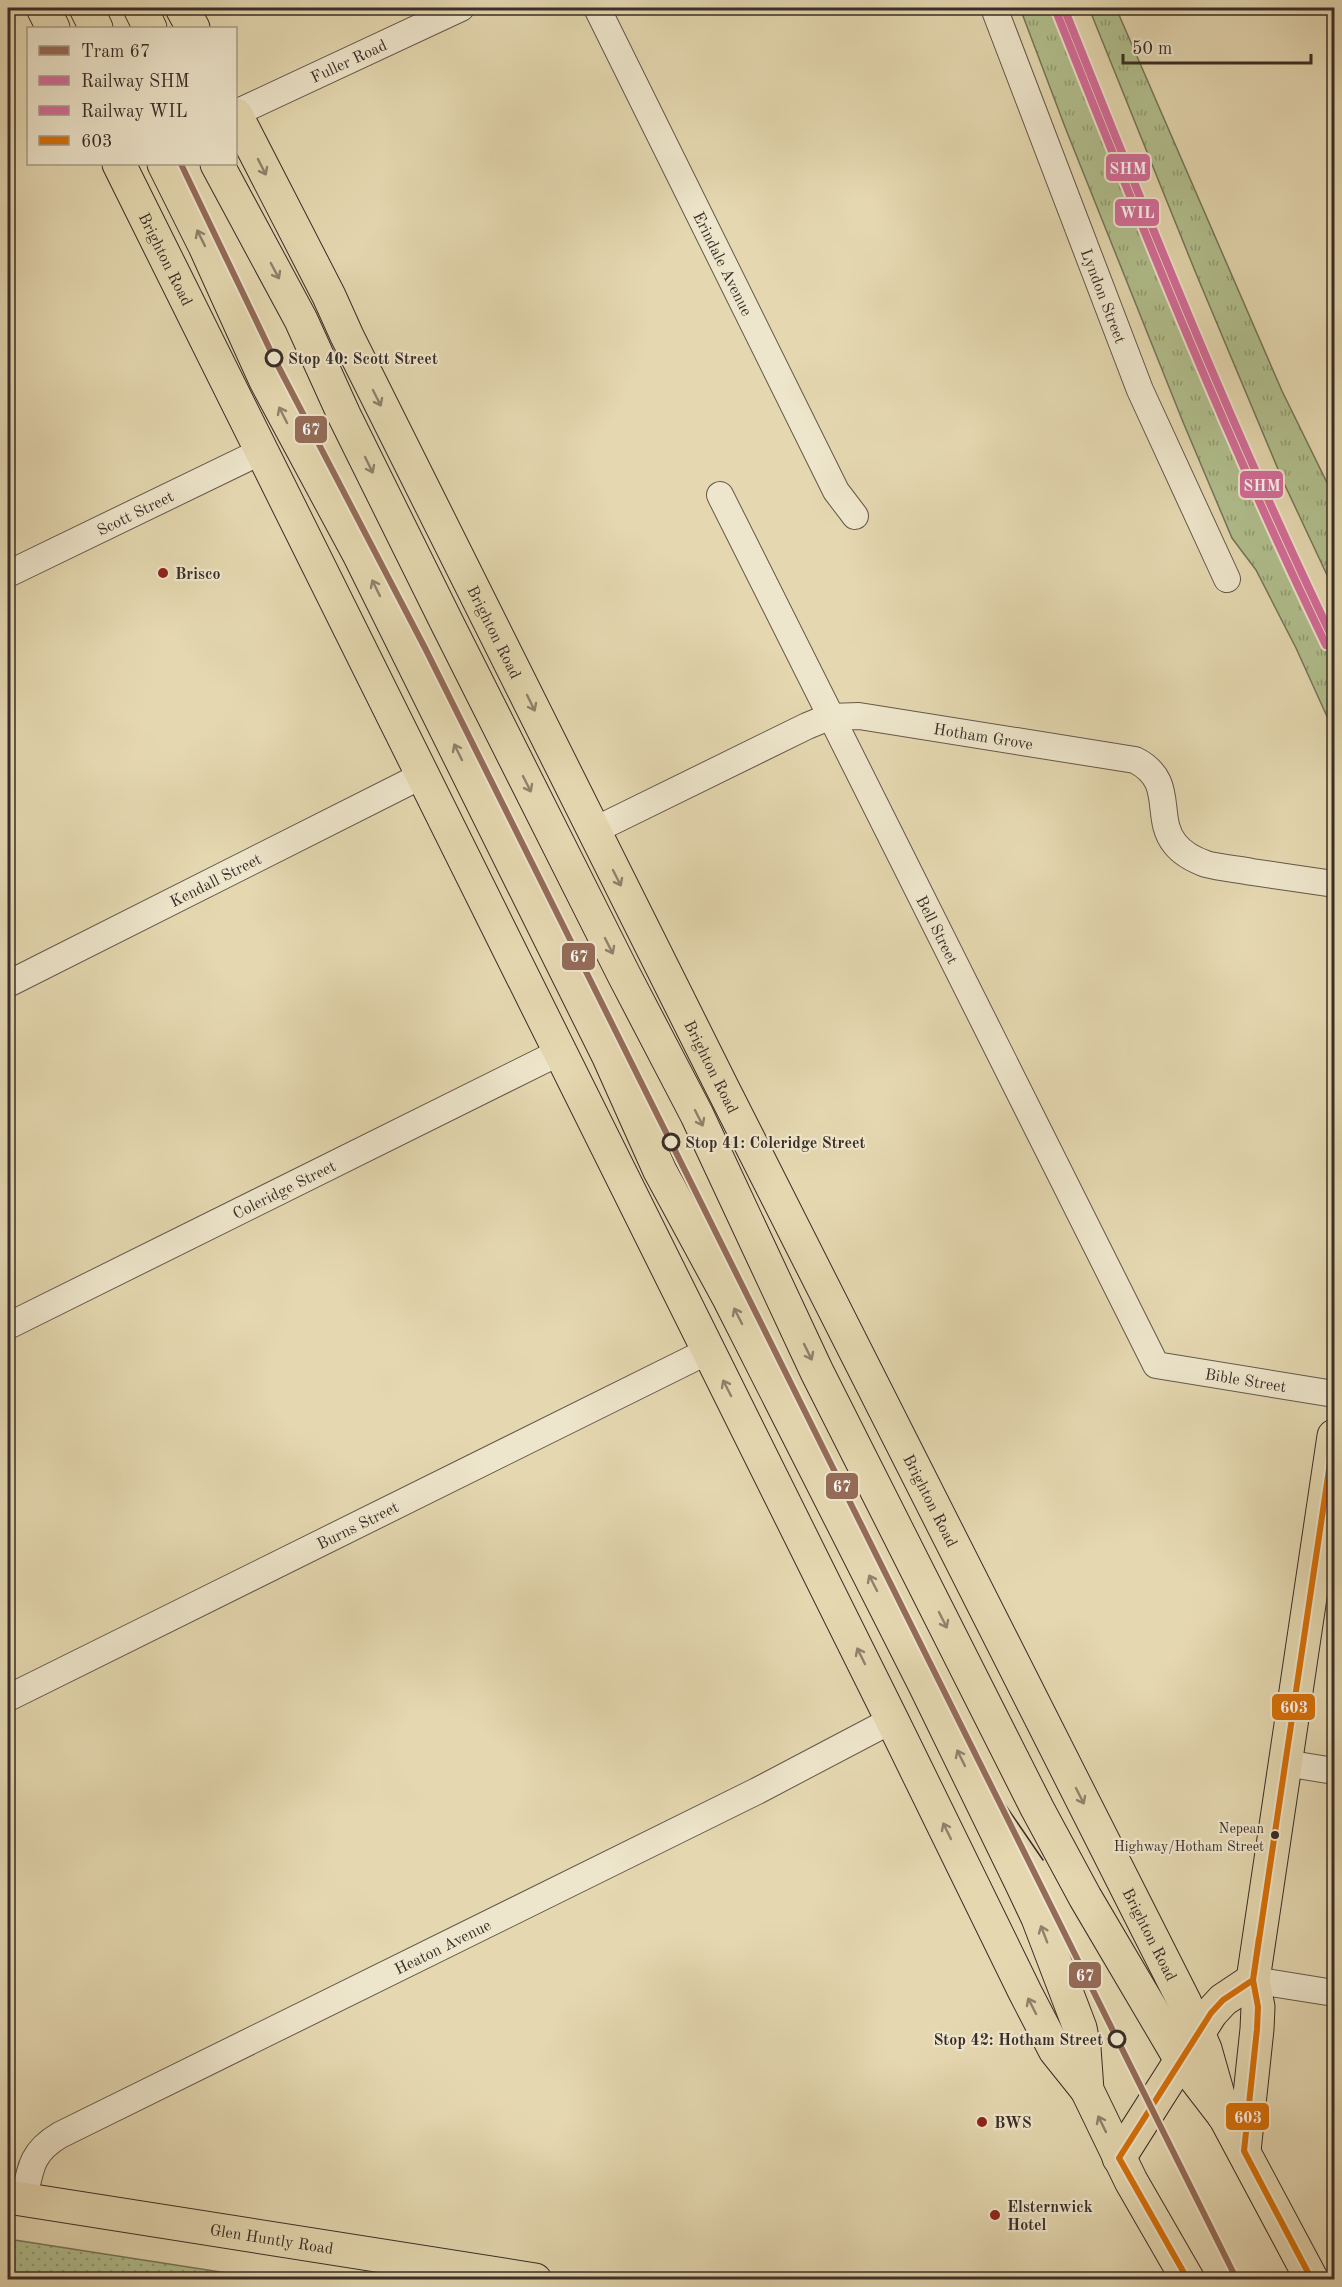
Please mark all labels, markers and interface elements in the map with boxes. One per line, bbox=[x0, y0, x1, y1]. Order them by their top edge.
legend bbox=[27, 27, 237, 165]
scale bar bbox=[1123, 27, 1310, 65]
street label: Fuller Road bbox=[309, 38, 390, 87]
text: 50 m bbox=[1132, 40, 1172, 58]
text: Tram 67 bbox=[81, 43, 150, 61]
text: Railway SHM bbox=[81, 73, 190, 91]
text: Railway WIL bbox=[81, 103, 187, 121]
text: 603 bbox=[81, 133, 112, 151]
line badge: SHM bbox=[1105, 153, 1151, 182]
one-way arrow bbox=[257, 158, 269, 176]
text: SHM bbox=[1109, 162, 1147, 178]
line badge: WIL bbox=[1114, 198, 1160, 227]
text: WIL bbox=[1120, 206, 1155, 222]
street label: Erindale Avenue bbox=[689, 210, 754, 319]
street label: Brighton Road bbox=[135, 211, 194, 309]
one-way arrow bbox=[195, 229, 206, 247]
street label: Lyndon Street bbox=[1077, 247, 1128, 346]
one-way arrow bbox=[270, 261, 281, 279]
marker: Stop 40: Scott Street bbox=[265, 349, 283, 367]
place label: Stop 40: Scott Street bbox=[288, 352, 438, 368]
one-way arrow bbox=[372, 388, 384, 406]
one-way arrow bbox=[277, 406, 289, 424]
line badge: 67 bbox=[294, 415, 328, 444]
text: 67 bbox=[302, 423, 320, 439]
one-way arrow bbox=[363, 456, 375, 474]
line badge: SHM bbox=[1239, 470, 1284, 499]
text: SHM bbox=[1243, 479, 1281, 495]
street label: Scott Street bbox=[95, 489, 177, 540]
marker: Brisco bbox=[156, 566, 170, 580]
place label: Brisco bbox=[175, 567, 220, 583]
one-way arrow bbox=[369, 579, 381, 597]
street label: Brighton Road bbox=[463, 584, 523, 682]
one-way arrow bbox=[525, 694, 537, 712]
street label: Hotham Grove bbox=[932, 722, 1034, 754]
one-way arrow bbox=[451, 744, 463, 762]
one-way arrow bbox=[522, 774, 534, 792]
street label: Kendall Street bbox=[168, 852, 265, 911]
one-way arrow bbox=[612, 869, 623, 887]
street label: Bell Street bbox=[912, 894, 960, 967]
one-way arrow bbox=[603, 936, 615, 954]
line badge: 67 bbox=[561, 942, 596, 971]
text: 67 bbox=[570, 950, 588, 966]
street label: Brighton Road bbox=[680, 1018, 740, 1117]
one-way arrow bbox=[693, 1109, 705, 1127]
marker: Stop 41: Coleridge Street bbox=[662, 1133, 680, 1151]
place label: Stop 41: Coleridge Street bbox=[685, 1136, 866, 1152]
street label: Coleridge Street bbox=[231, 1158, 339, 1223]
one-way arrow bbox=[731, 1307, 743, 1325]
one-way arrow bbox=[802, 1343, 814, 1361]
street label: Bible Street bbox=[1203, 1367, 1288, 1396]
one-way arrow bbox=[720, 1379, 732, 1397]
street label: Brighton Road bbox=[899, 1452, 959, 1550]
line badge: 67 bbox=[825, 1472, 859, 1500]
text: 67 bbox=[833, 1480, 851, 1496]
street label: Burns Street bbox=[315, 1500, 402, 1553]
one-way arrow bbox=[867, 1575, 879, 1593]
one-way arrow bbox=[938, 1611, 950, 1629]
one-way arrow bbox=[854, 1647, 866, 1665]
line badge: 603 bbox=[1271, 1693, 1316, 1721]
text: 603 bbox=[1280, 1701, 1308, 1717]
one-way arrow bbox=[954, 1749, 966, 1767]
one-way arrow bbox=[1074, 1787, 1086, 1804]
place label: Nepean Highway/Hotham Street bbox=[1114, 1822, 1264, 1854]
one-way arrow bbox=[940, 1823, 952, 1841]
marker: Nepean Highway/Hotham Street bbox=[1269, 1829, 1281, 1841]
street label: Brighton Road bbox=[1118, 1886, 1178, 1984]
street label: Heaton Avenue bbox=[392, 1918, 494, 1979]
one-way arrow bbox=[1038, 1925, 1049, 1944]
line badge: 67 bbox=[1068, 1961, 1102, 1989]
text: 67 bbox=[1076, 1969, 1094, 1985]
one-way arrow bbox=[1026, 1998, 1037, 2016]
marker: Stop 42: Hotham Street bbox=[1108, 2030, 1126, 2048]
place label: Stop 42: Hotham Street bbox=[933, 2033, 1103, 2049]
line badge: 603 bbox=[1225, 2102, 1270, 2131]
text: 603 bbox=[1234, 2111, 1262, 2127]
marker: BWS bbox=[975, 2115, 989, 2129]
place label: BWS bbox=[994, 2116, 1032, 2132]
one-way arrow bbox=[1096, 2116, 1108, 2134]
place label: Elsternwick Hotel bbox=[1007, 2200, 1093, 2234]
marker: Elsternwick Hotel bbox=[988, 2208, 1002, 2222]
street label: Glen Huntly Road bbox=[209, 2223, 334, 2258]

